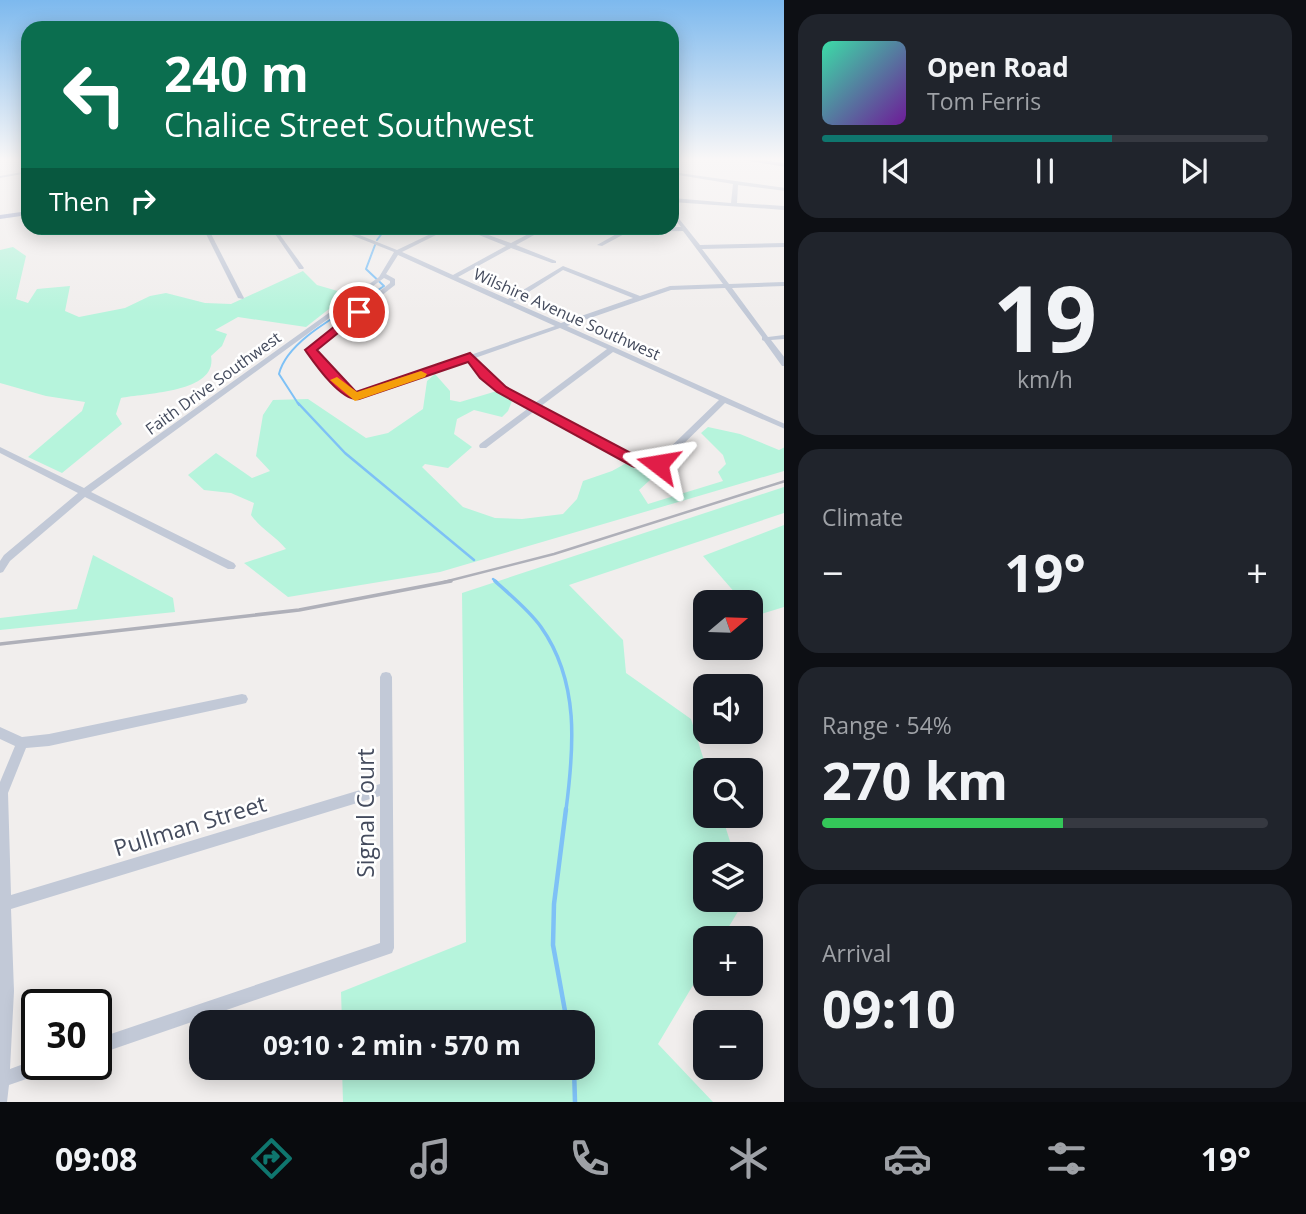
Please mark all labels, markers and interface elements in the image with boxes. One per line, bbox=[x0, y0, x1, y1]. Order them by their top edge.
text: 240 m bbox=[164, 40, 309, 106]
icon: left bbox=[49, 49, 140, 140]
text: Open Road bbox=[927, 49, 1069, 85]
text: Tom Ferris bbox=[927, 85, 1041, 117]
text: Chalice Street Southwest bbox=[164, 103, 534, 146]
icon: previous bbox=[877, 152, 915, 190]
icon: pause bbox=[1026, 152, 1064, 190]
icon: next bbox=[1175, 152, 1213, 190]
icon: right bbox=[124, 182, 162, 220]
text: Then bbox=[49, 183, 110, 219]
text: 19 bbox=[993, 255, 1097, 379]
street label: Wilshire Avenue Southwest bbox=[470, 263, 664, 365]
pin bbox=[329, 282, 389, 342]
icon: arrive bbox=[340, 293, 378, 331]
street label: Faith Drive Southwest bbox=[141, 326, 285, 440]
text: km/h bbox=[1017, 363, 1073, 395]
position arrow bbox=[621, 427, 695, 501]
text: Climate bbox=[822, 501, 903, 533]
text: 19° bbox=[1004, 536, 1086, 607]
text: − bbox=[822, 546, 844, 598]
text: + bbox=[1246, 546, 1268, 598]
north arrow bbox=[693, 590, 763, 660]
map controls bbox=[693, 590, 763, 1080]
button: sound bbox=[693, 674, 763, 744]
text: Range · 54% bbox=[822, 709, 952, 741]
text: 270 km bbox=[822, 744, 1008, 815]
street label: Signal Court bbox=[349, 748, 381, 878]
button: search bbox=[693, 758, 763, 828]
street label: Pullman Street bbox=[110, 787, 270, 863]
button: layers bbox=[693, 842, 763, 912]
button: + bbox=[693, 926, 763, 996]
text: Arrival bbox=[822, 937, 891, 969]
text: 09:10 bbox=[822, 972, 956, 1043]
speed limit sign: 30 bbox=[21, 989, 112, 1080]
button: − bbox=[693, 1010, 763, 1080]
text: 09:10 · 2 min · 570 m bbox=[263, 1027, 521, 1063]
icon: directions bbox=[247, 1134, 296, 1183]
icon: music bbox=[406, 1134, 455, 1183]
icon: phone bbox=[565, 1134, 614, 1183]
icon: climate bbox=[724, 1134, 773, 1183]
icon: car bbox=[883, 1134, 932, 1183]
icon: filters bbox=[1042, 1134, 1091, 1183]
text: 09:08 bbox=[55, 1137, 137, 1180]
text: 19° bbox=[1201, 1137, 1251, 1180]

